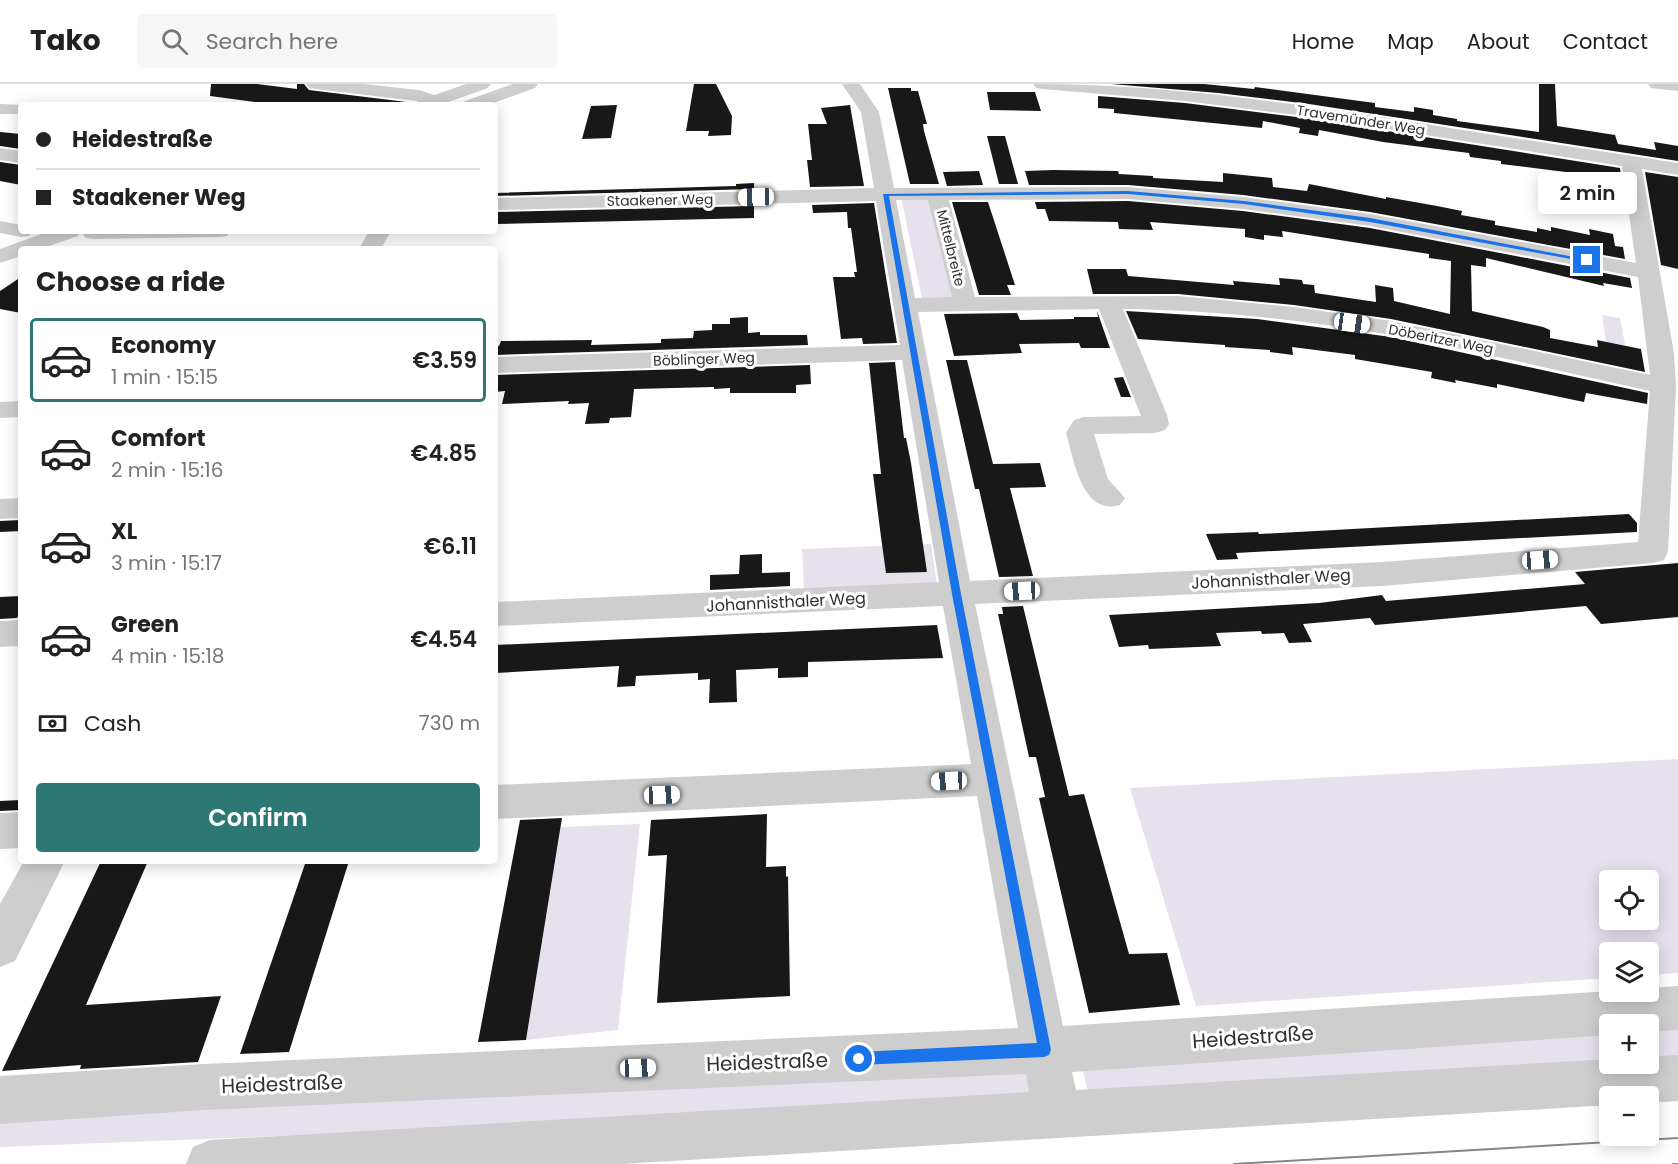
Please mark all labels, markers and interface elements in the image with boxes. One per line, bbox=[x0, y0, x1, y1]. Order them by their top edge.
search box bbox=[137, 14, 557, 68]
text: Tako bbox=[30, 21, 101, 60]
icon: search bbox=[158, 25, 191, 58]
text: Search here bbox=[206, 26, 338, 57]
text: Home bbox=[1292, 27, 1354, 56]
text: Map bbox=[1387, 27, 1434, 56]
text: About bbox=[1467, 27, 1530, 56]
text: Contact bbox=[1563, 27, 1648, 56]
street label: Travemünder Weg bbox=[1295, 100, 1427, 140]
text: Heidestraße bbox=[72, 124, 212, 155]
callout: 2 min bbox=[1538, 173, 1636, 215]
text: 2 min bbox=[1560, 179, 1615, 207]
text: Staakener Weg bbox=[72, 182, 246, 213]
car bbox=[738, 188, 774, 206]
street label: Staakener Weg bbox=[607, 189, 713, 211]
street label: Mittelbreite bbox=[932, 208, 970, 289]
route end bbox=[1573, 246, 1600, 273]
text: Choose a ride bbox=[36, 263, 225, 300]
car bbox=[1333, 312, 1371, 334]
street label: Döberitzer Weg bbox=[1387, 319, 1495, 359]
text: Economy bbox=[111, 330, 216, 361]
icon: car bbox=[39, 333, 93, 387]
text: €3.59 bbox=[413, 345, 477, 376]
street label: Böblinger Weg bbox=[653, 347, 755, 371]
text: 1 min · 15:15 bbox=[111, 363, 218, 391]
text: Comfort bbox=[111, 423, 205, 454]
icon: car bbox=[39, 426, 93, 480]
text: €4.85 bbox=[411, 438, 477, 469]
text: 2 min · 15:16 bbox=[111, 456, 223, 484]
text: XL bbox=[111, 516, 137, 547]
icon: car bbox=[39, 519, 93, 573]
text: €6.11 bbox=[424, 531, 477, 562]
text: 3 min · 15:17 bbox=[111, 549, 222, 577]
car bbox=[1521, 550, 1559, 570]
street label: Johannisthaler Weg bbox=[1191, 563, 1351, 595]
car bbox=[1004, 581, 1040, 601]
street label: Johannisthaler Weg bbox=[706, 586, 866, 618]
text: Green bbox=[111, 609, 179, 640]
icon: car bbox=[39, 612, 93, 666]
text: €4.54 bbox=[410, 624, 477, 655]
text: 4 min · 15:18 bbox=[111, 642, 224, 670]
icon: cash bbox=[36, 707, 69, 740]
text: Cash bbox=[84, 708, 141, 739]
text: 730 m bbox=[419, 709, 480, 737]
car bbox=[931, 771, 967, 791]
button: Confirm bbox=[36, 783, 480, 852]
car bbox=[644, 785, 680, 805]
map controls bbox=[1599, 870, 1659, 1146]
button: locate bbox=[1599, 870, 1659, 930]
button: layers bbox=[1599, 942, 1659, 1002]
button: + bbox=[1599, 1014, 1659, 1074]
street label: Heidestraße bbox=[1191, 1019, 1315, 1055]
route start bbox=[845, 1045, 872, 1072]
street label: Heidestraße bbox=[706, 1046, 828, 1078]
car bbox=[620, 1058, 656, 1078]
street label: Heidestraße bbox=[221, 1068, 343, 1100]
button: − bbox=[1599, 1086, 1659, 1146]

